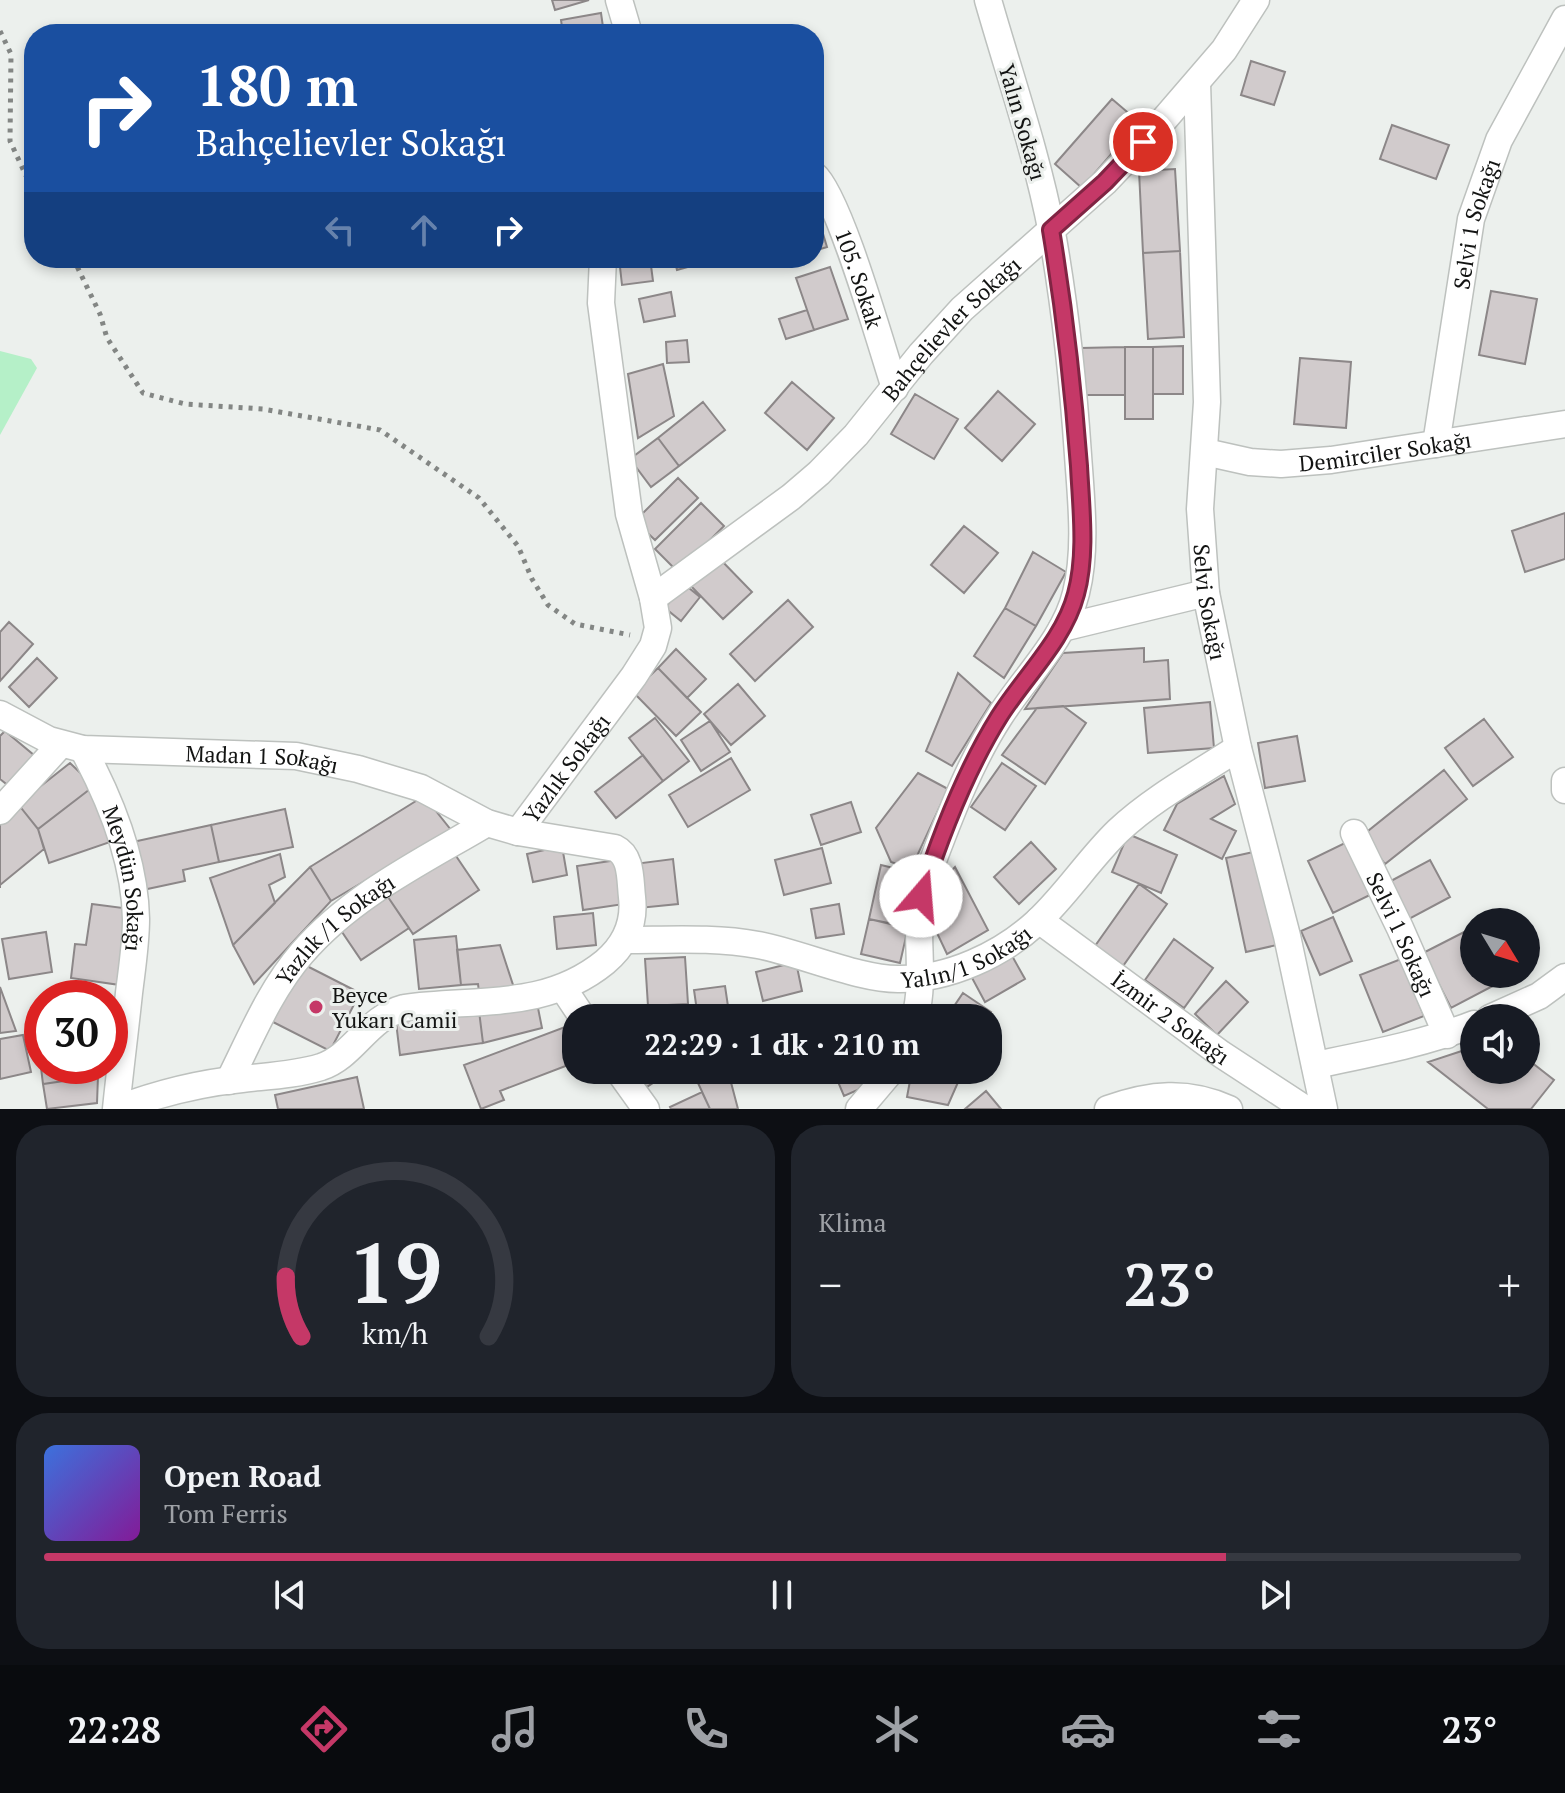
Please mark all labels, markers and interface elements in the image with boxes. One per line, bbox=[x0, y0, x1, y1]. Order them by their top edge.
text: 180 m bbox=[196, 48, 358, 122]
icon: right bbox=[64, 56, 168, 160]
street label: Yalın Sokağı bbox=[993, 60, 1053, 184]
pin bbox=[1109, 108, 1177, 176]
text: Bahçelievler Sokağı bbox=[196, 119, 506, 166]
icon: arrive bbox=[1121, 120, 1165, 164]
street label: Selvi 1 Sokağı bbox=[1446, 154, 1506, 291]
icon: left bbox=[318, 208, 362, 252]
icon: ahead bbox=[402, 208, 446, 252]
icon: right bbox=[486, 208, 530, 252]
street label: 105. Sokak bbox=[829, 224, 890, 333]
street label: Bahçelievler Sokağı bbox=[875, 250, 1026, 406]
street label: Demirciler Sokağı bbox=[1298, 424, 1473, 477]
street label: Selvi Sokağı bbox=[1188, 543, 1234, 663]
street label: Yazlık Sokağı bbox=[516, 707, 616, 828]
street label: Madan 1 Sokağı bbox=[185, 738, 341, 779]
street label: Meydün Sokağı bbox=[97, 801, 151, 953]
position arrow bbox=[879, 854, 963, 938]
street label: Yazlık /1 Sokağı bbox=[268, 867, 400, 990]
street label: Selvi 1 Sokağı bbox=[1360, 867, 1443, 1001]
north arrow bbox=[1460, 908, 1540, 988]
map controls bbox=[1460, 908, 1540, 1084]
street label: Yalın/1 Sokağı bbox=[900, 918, 1037, 994]
street label: İzmir 2 Sokağı bbox=[1106, 964, 1235, 1070]
speed limit sign: 30 bbox=[24, 980, 128, 1084]
place label: Beyce Yukarı Camii bbox=[332, 980, 457, 1034]
marker: Beyce Yukarı Camii bbox=[307, 998, 325, 1016]
button: sound bbox=[1460, 1004, 1540, 1084]
text: 22:29 · 1 dk · 210 m bbox=[644, 1024, 920, 1064]
text: Klima bbox=[819, 1205, 887, 1239]
text: 19 bbox=[348, 1217, 442, 1327]
text: 23° bbox=[1123, 1244, 1216, 1323]
text: − bbox=[819, 1255, 842, 1314]
text: + bbox=[1498, 1255, 1521, 1314]
text: km/h bbox=[362, 1314, 428, 1352]
text: Open Road bbox=[164, 1456, 321, 1496]
text: Tom Ferris bbox=[164, 1496, 288, 1530]
icon: previous bbox=[268, 1573, 312, 1617]
icon: pause bbox=[760, 1573, 804, 1617]
icon: next bbox=[1253, 1573, 1297, 1617]
icon: directions bbox=[296, 1701, 352, 1757]
icon: music bbox=[487, 1701, 543, 1757]
icon: phone bbox=[678, 1701, 734, 1757]
icon: climate bbox=[869, 1701, 925, 1757]
icon: car bbox=[1060, 1701, 1116, 1757]
icon: filters bbox=[1251, 1701, 1307, 1757]
text: 22:28 bbox=[67, 1706, 161, 1753]
text: 23° bbox=[1442, 1706, 1497, 1753]

